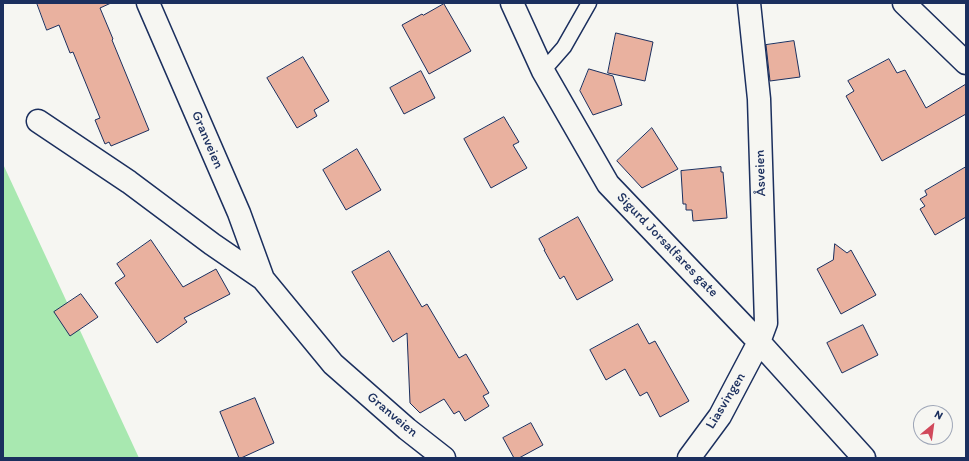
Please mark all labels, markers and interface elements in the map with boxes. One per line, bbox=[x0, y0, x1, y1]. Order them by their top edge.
street label: Granveien bbox=[187, 109, 227, 171]
street label: Åsveien bbox=[752, 149, 770, 197]
street label: Sigurd Jorsalfares gate bbox=[613, 189, 721, 301]
street label: Liasvingen bbox=[703, 370, 749, 432]
street label: Granveien bbox=[363, 389, 421, 441]
north arrow bbox=[913, 405, 953, 445]
text: N bbox=[932, 407, 945, 422]

